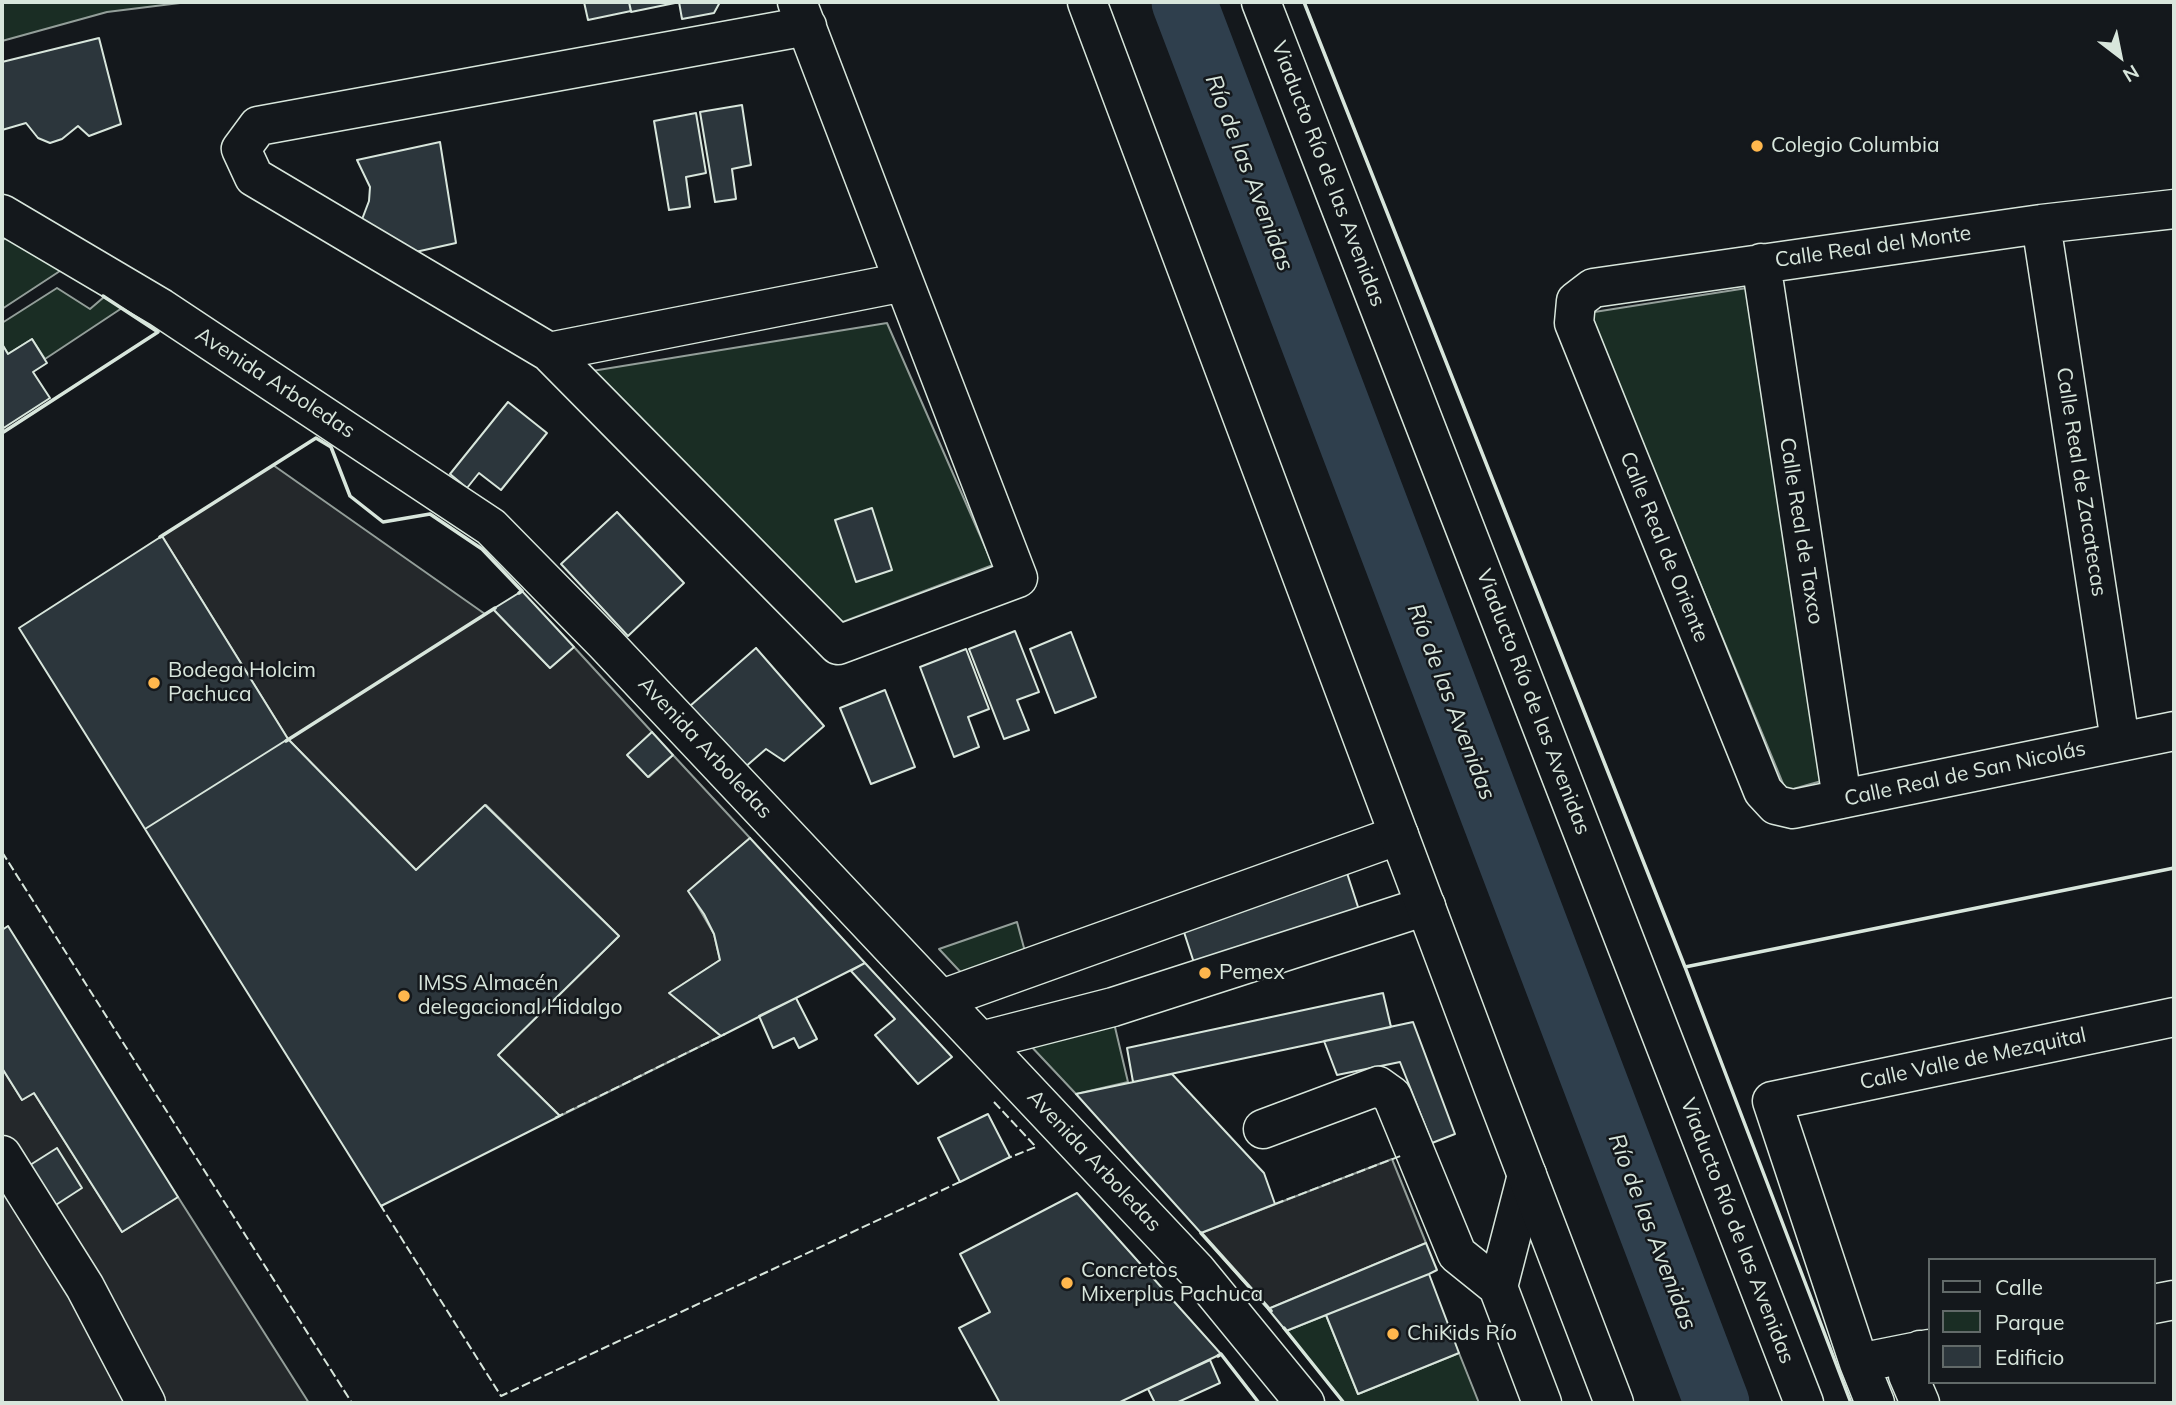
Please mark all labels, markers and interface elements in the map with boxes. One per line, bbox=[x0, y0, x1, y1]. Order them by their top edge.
north arrow bbox=[2085, 21, 2155, 91]
street label: Viaducto Río de las Avenidas bbox=[1266, 38, 1390, 310]
text: N bbox=[2119, 60, 2144, 88]
water label: Río de las Avenidas bbox=[1199, 71, 1299, 275]
place label: Colegio Columbia bbox=[1771, 133, 1940, 159]
marker: Colegio Columbia bbox=[1749, 138, 1765, 154]
street label: Calle Real del Monte bbox=[1773, 221, 1973, 273]
street label: Avenida Arboledas bbox=[191, 322, 359, 444]
street label: Calle Real de Zacatecas bbox=[2050, 366, 2112, 598]
street label: Calle Real de Taxco bbox=[1774, 436, 1828, 626]
street label: Calle Real de Oriente bbox=[1614, 448, 1714, 646]
street label: Viaducto Río de las Avenidas bbox=[1471, 566, 1595, 838]
water label: Río de las Avenidas bbox=[1401, 600, 1501, 804]
place label: Bodega Holcim Pachuca bbox=[168, 658, 316, 708]
street label: Avenida Arboledas bbox=[633, 672, 777, 824]
marker: Bodega Holcim Pachuca bbox=[146, 675, 162, 691]
street label: Calle Real de San Nicolás bbox=[1842, 736, 2088, 812]
place label: Pemex bbox=[1219, 960, 1285, 986]
marker: Pemex bbox=[1197, 965, 1213, 981]
place label: IMSS Almacén delegacional Hidalgo bbox=[418, 971, 622, 1021]
marker: IMSS Almacén delegacional Hidalgo bbox=[396, 988, 412, 1004]
street label: Calle Valle de Mezquital bbox=[1858, 1023, 2088, 1095]
street label: Avenida Arboledas bbox=[1022, 1085, 1166, 1237]
street label: Viaducto Río de las Avenidas bbox=[1675, 1095, 1799, 1367]
water label: Río de las Avenidas bbox=[1602, 1130, 1702, 1334]
place label: Concretos Mixerplus Pachuca bbox=[1081, 1258, 1263, 1308]
legend bbox=[1927, 1258, 2155, 1384]
text: Calle bbox=[1995, 1274, 2043, 1300]
marker: Concretos Mixerplus Pachuca bbox=[1059, 1275, 1075, 1291]
text: Parque bbox=[1995, 1309, 2064, 1335]
place label: ChiKids Río bbox=[1407, 1321, 1517, 1347]
marker: ChiKids Río bbox=[1385, 1326, 1401, 1342]
text: Edificio bbox=[1995, 1344, 2064, 1370]

